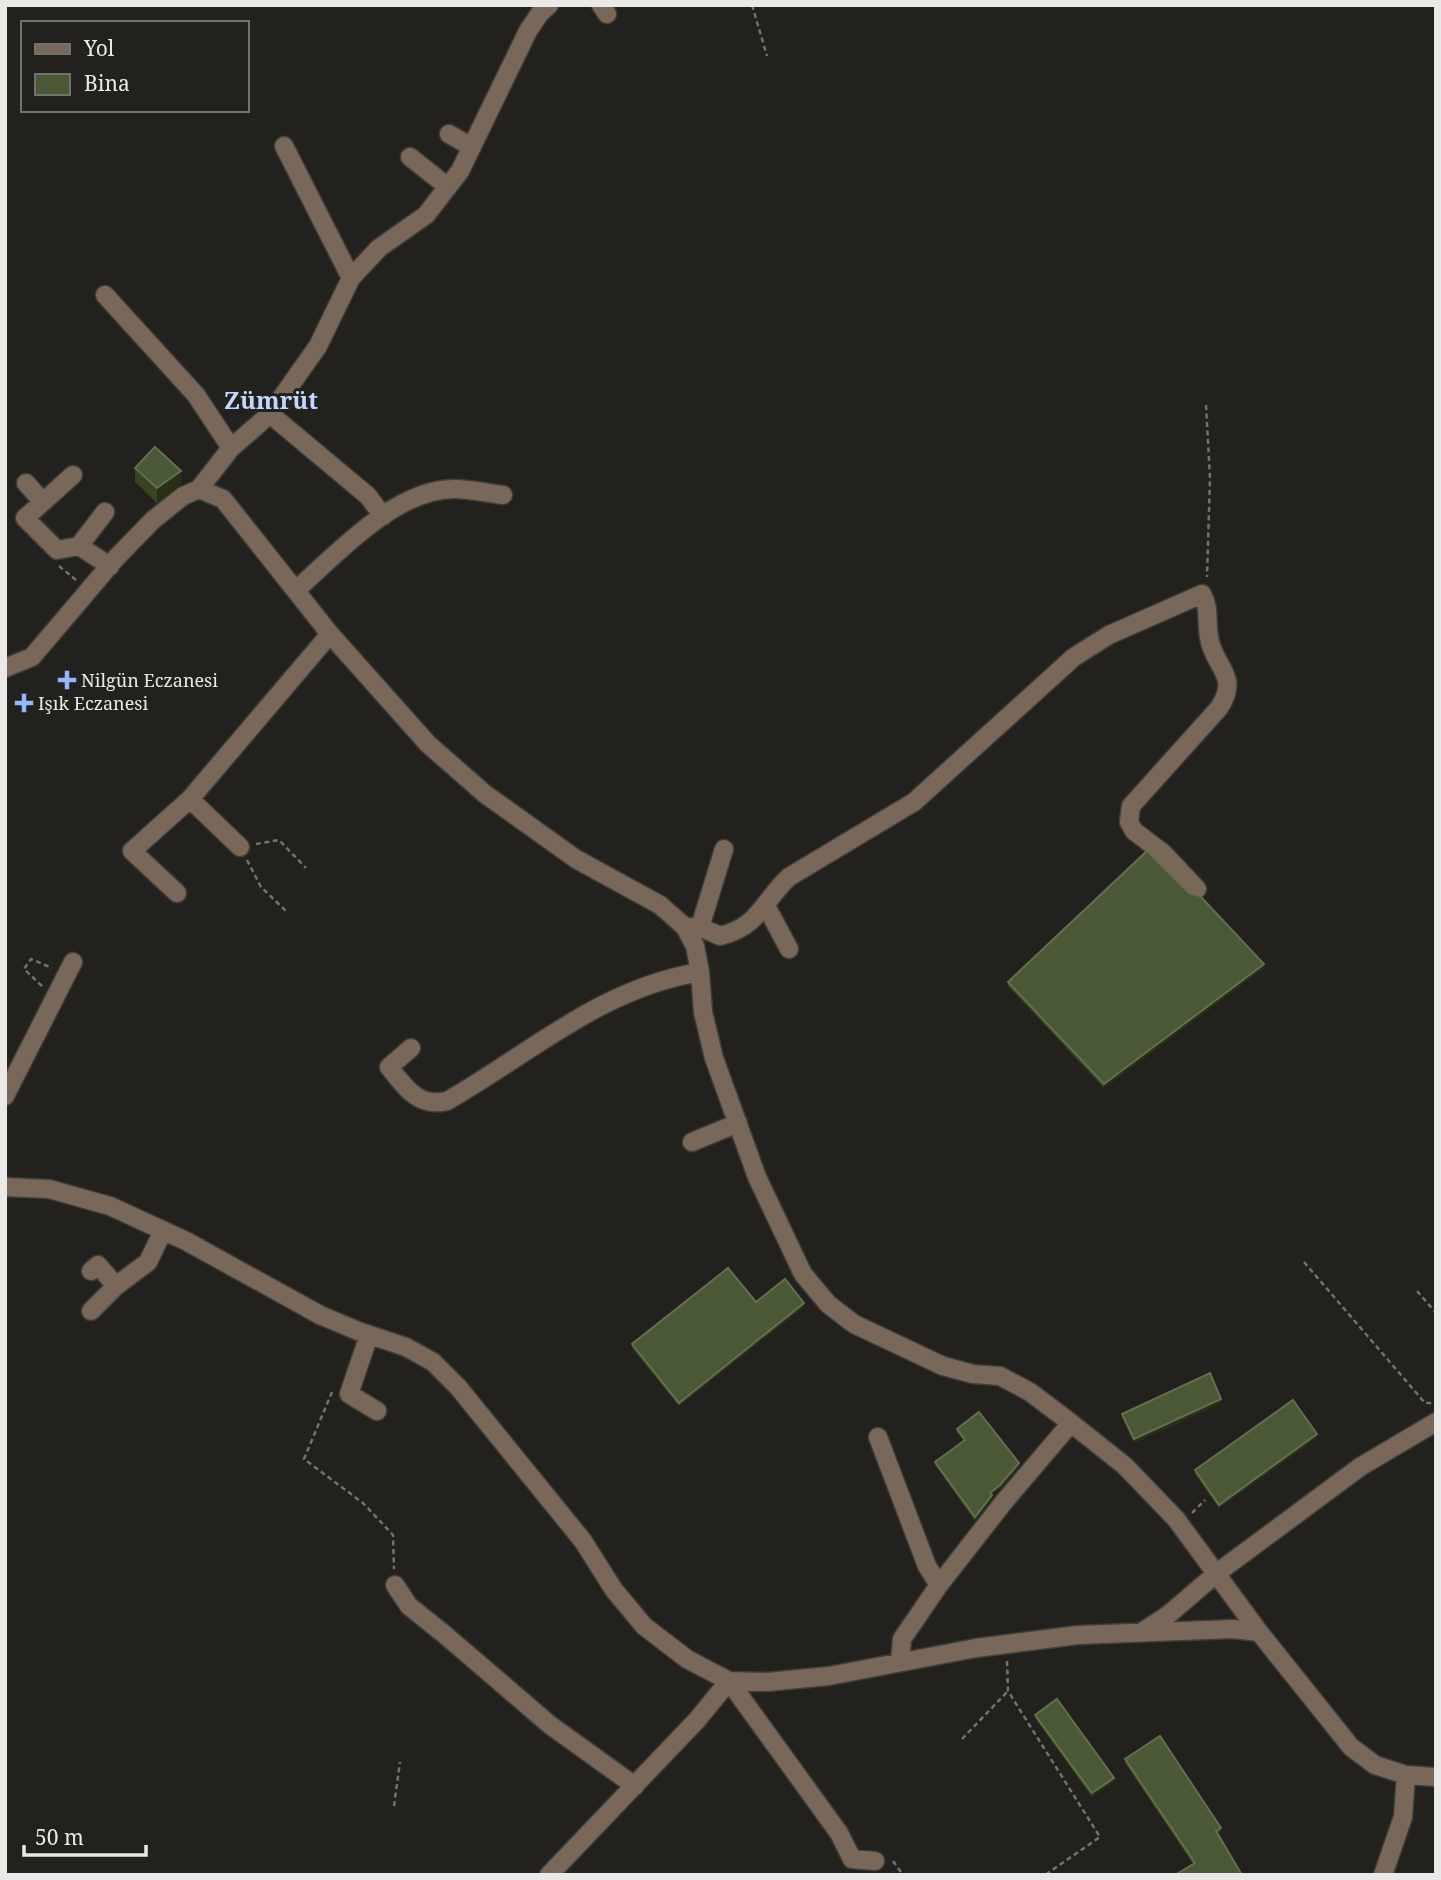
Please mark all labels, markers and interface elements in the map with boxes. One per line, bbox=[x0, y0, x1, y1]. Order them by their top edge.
legend bbox=[21, 21, 248, 112]
text: Yol bbox=[83, 34, 115, 62]
text: Bina bbox=[84, 69, 130, 97]
district label: Zümrüt bbox=[224, 383, 318, 416]
place label: Nilgün Eczanesi bbox=[81, 668, 218, 692]
marker: Nilgün Eczanesi bbox=[59, 672, 75, 688]
place label: Işık Eczanesi bbox=[38, 691, 148, 715]
marker: Işık Eczanesi bbox=[16, 695, 32, 711]
scale bar bbox=[24, 1814, 147, 1858]
text: 50 m bbox=[35, 1823, 84, 1851]

